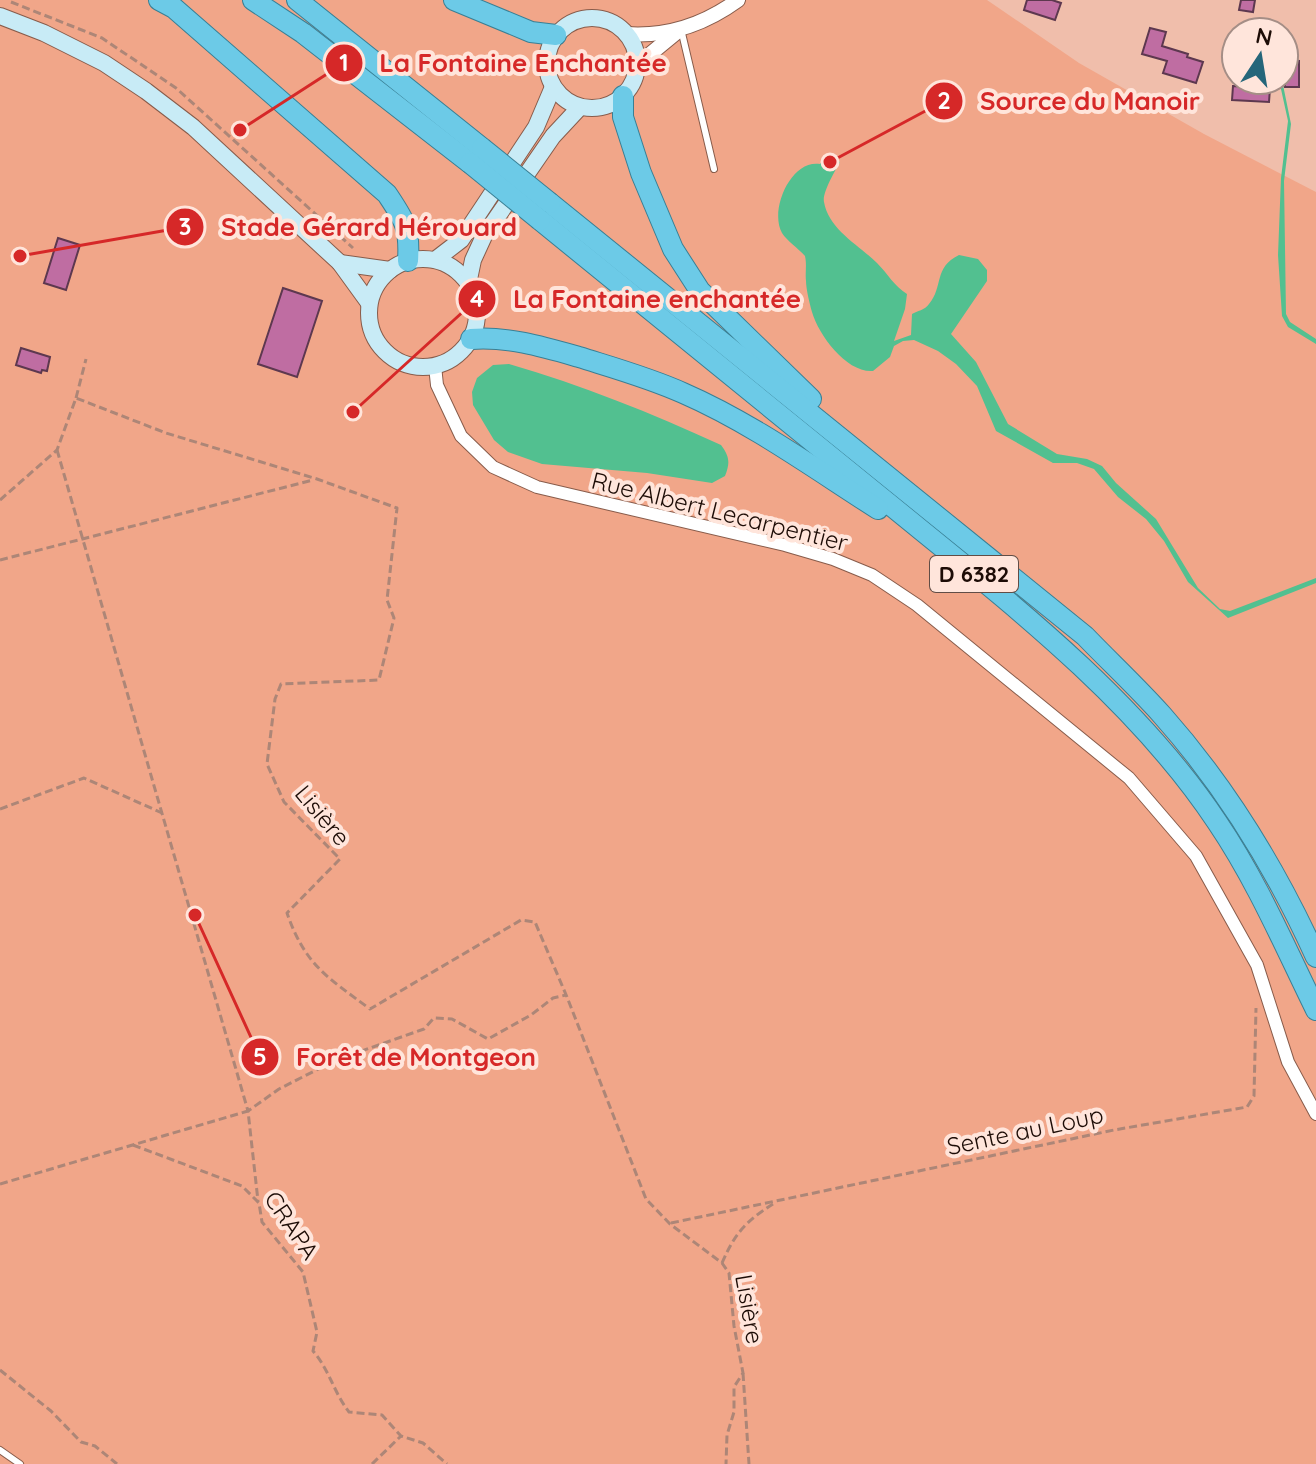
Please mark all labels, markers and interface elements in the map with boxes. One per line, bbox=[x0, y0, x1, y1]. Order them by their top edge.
north arrow bbox=[1220, 16, 1300, 96]
text: N bbox=[1253, 21, 1275, 52]
callout: La Fontaine Enchantée bbox=[324, 38, 683, 88]
text: La Fontaine Enchantée bbox=[379, 46, 667, 79]
text: 1 bbox=[339, 47, 349, 77]
callout: Source du Manoir bbox=[924, 76, 1216, 126]
text: Source du Manoir bbox=[980, 84, 1200, 117]
text: 2 bbox=[937, 85, 951, 115]
callout: Stade Gérard Hérouard bbox=[165, 202, 533, 252]
text: Stade Gérard Hérouard bbox=[221, 210, 517, 243]
text: 3 bbox=[179, 211, 191, 241]
callout: La Fontaine enchantée bbox=[457, 274, 817, 324]
text: La Fontaine enchantée bbox=[513, 282, 801, 315]
text: 4 bbox=[470, 283, 484, 313]
street label: Rue Albert Lecarpentier bbox=[589, 465, 851, 557]
road number: D 6382 bbox=[930, 556, 1018, 592]
street label: Lisière bbox=[289, 778, 357, 852]
callout: Forêt de Montgeon bbox=[240, 1032, 552, 1082]
text: Forêt de Montgeon bbox=[296, 1040, 536, 1073]
text: 5 bbox=[253, 1041, 267, 1071]
street label: Sente au Loup bbox=[944, 1099, 1106, 1161]
street label: CRAPA bbox=[258, 1185, 326, 1265]
street label: Lisière bbox=[729, 1272, 771, 1346]

